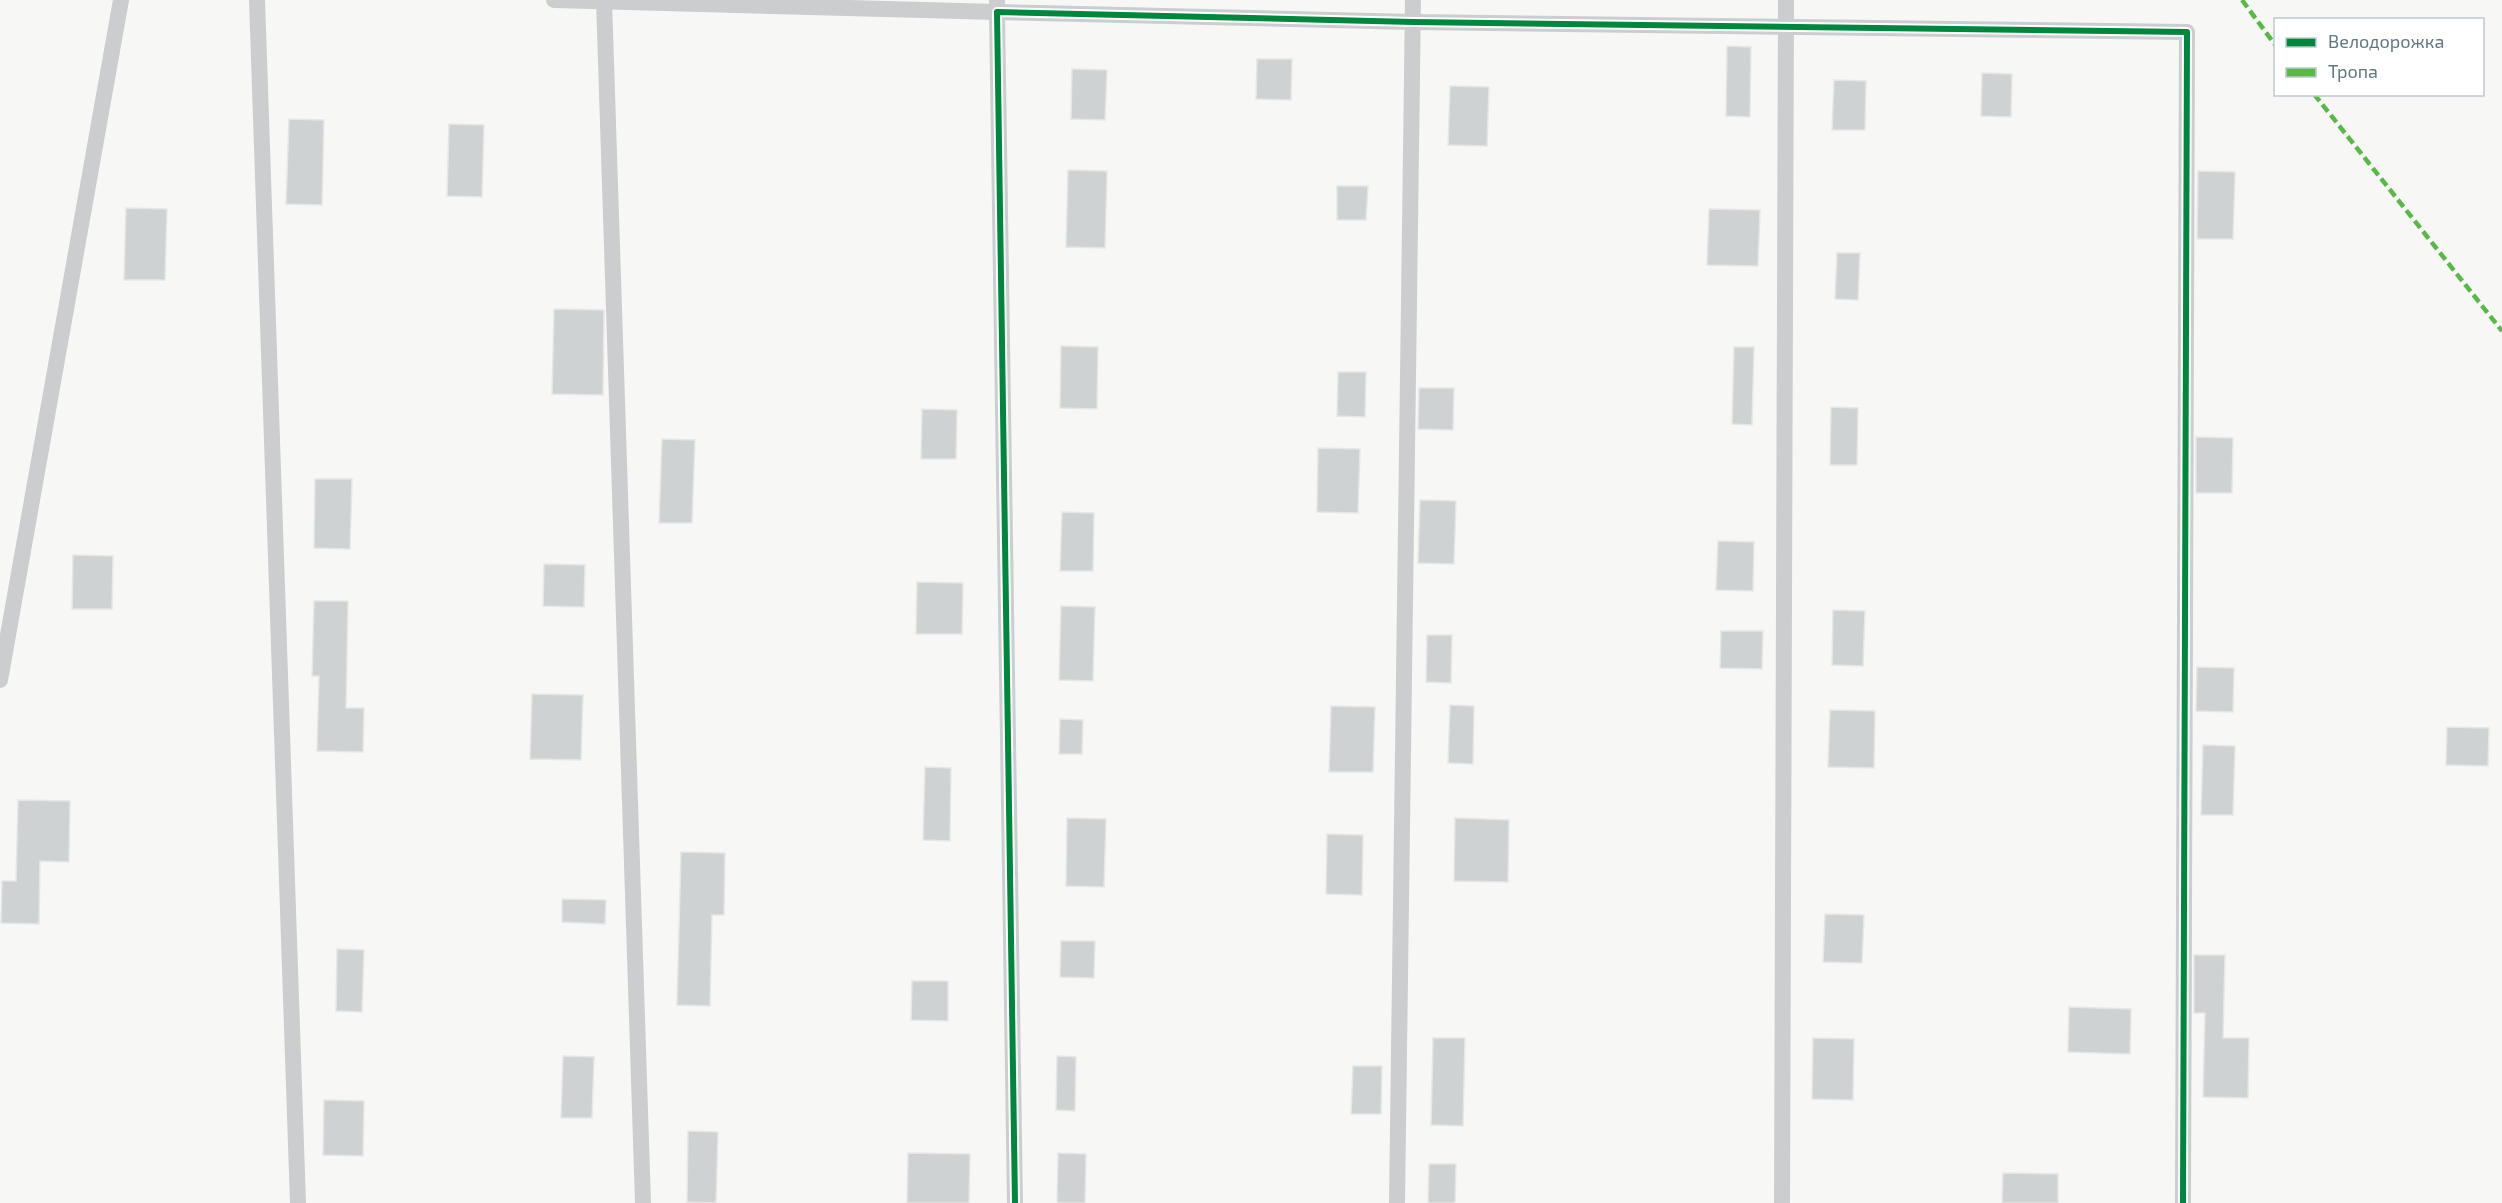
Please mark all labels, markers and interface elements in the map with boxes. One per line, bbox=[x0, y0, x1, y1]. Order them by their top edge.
legend bbox=[2274, 18, 2484, 96]
text: Велодорожка bbox=[2328, 30, 2444, 52]
text: Тропа bbox=[2328, 60, 2378, 82]

